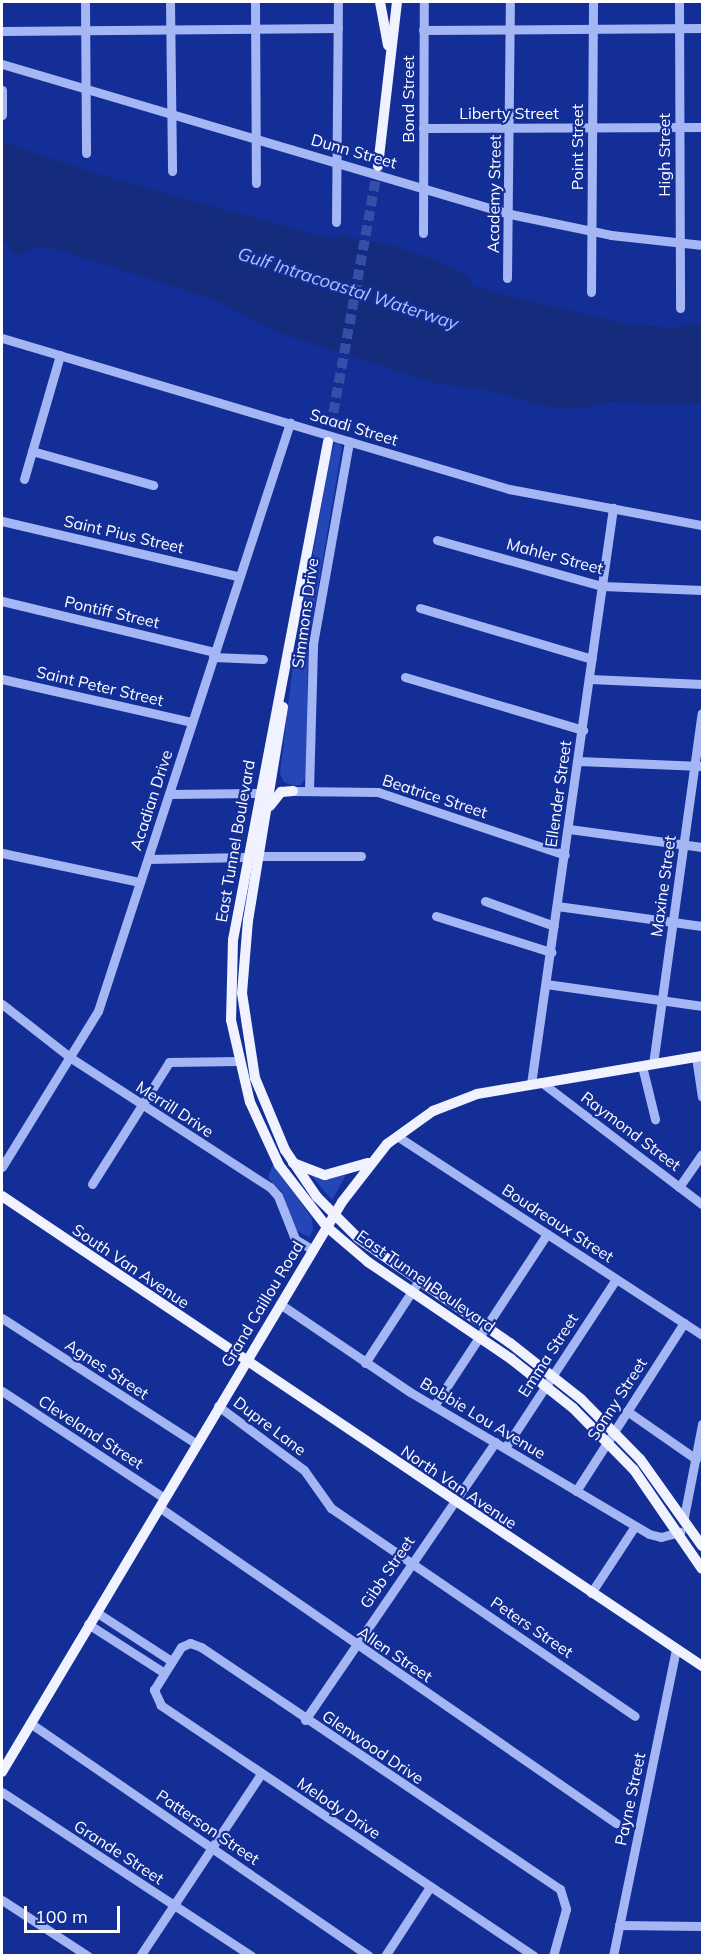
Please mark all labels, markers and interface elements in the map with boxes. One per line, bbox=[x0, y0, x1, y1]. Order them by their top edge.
street label: Bond Street bbox=[398, 55, 418, 143]
street label: Liberty Street bbox=[459, 103, 559, 123]
street label: Point Street bbox=[567, 104, 587, 190]
street label: High Street bbox=[654, 113, 674, 197]
street label: Dunn Street bbox=[309, 130, 399, 172]
street label: Academy Street bbox=[483, 135, 505, 253]
water label: Gulf Intracoastal Waterway bbox=[235, 243, 461, 335]
street label: Saadi Street bbox=[308, 405, 400, 449]
street label: Saint Pius Street bbox=[62, 511, 186, 557]
street label: Mahler Street bbox=[504, 534, 606, 578]
street label: Simmons Drive bbox=[288, 557, 322, 669]
street label: Pontiff Street bbox=[63, 592, 161, 632]
street label: Saint Peter Street bbox=[35, 662, 165, 710]
street label: Ellender Street bbox=[541, 739, 575, 849]
street label: Acadian Drive bbox=[126, 747, 176, 853]
street label: East Tunnel Boulevard bbox=[211, 758, 259, 924]
street label: Beatrice Street bbox=[380, 770, 490, 822]
street label: Maxine Street bbox=[646, 834, 680, 938]
street label: Merrill Drive bbox=[133, 1077, 217, 1141]
street label: Raymond Street bbox=[577, 1087, 685, 1175]
street label: Boudreaux Street bbox=[499, 1180, 617, 1266]
street label: South Van Avenue bbox=[69, 1220, 193, 1312]
street label: East Tunnel Boulevard bbox=[353, 1226, 499, 1336]
street label: Grand Caillou Road bbox=[217, 1237, 307, 1371]
street label: Emma Street bbox=[514, 1310, 582, 1400]
street label: Agnes Street bbox=[62, 1335, 152, 1403]
street label: Sonny Street bbox=[583, 1354, 651, 1444]
street label: Bobbie Lou Avenue bbox=[417, 1373, 549, 1463]
street label: Cleveland Street bbox=[35, 1391, 147, 1473]
street label: Dupre Lane bbox=[230, 1393, 310, 1459]
street label: North Van Avenue bbox=[397, 1441, 521, 1533]
street label: Gibb Street bbox=[356, 1532, 418, 1612]
street label: Peters Street bbox=[487, 1592, 577, 1662]
street label: Allen Street bbox=[354, 1622, 436, 1686]
street label: Glenwood Drive bbox=[319, 1706, 427, 1788]
street label: Payne Street bbox=[611, 1751, 649, 1847]
street label: Melody Drive bbox=[294, 1773, 384, 1843]
street label: Patterson Street bbox=[153, 1786, 263, 1868]
street label: Grande Street bbox=[71, 1816, 167, 1888]
scale bar bbox=[27, 1894, 123, 1932]
text: 100 m bbox=[35, 1905, 88, 1928]

